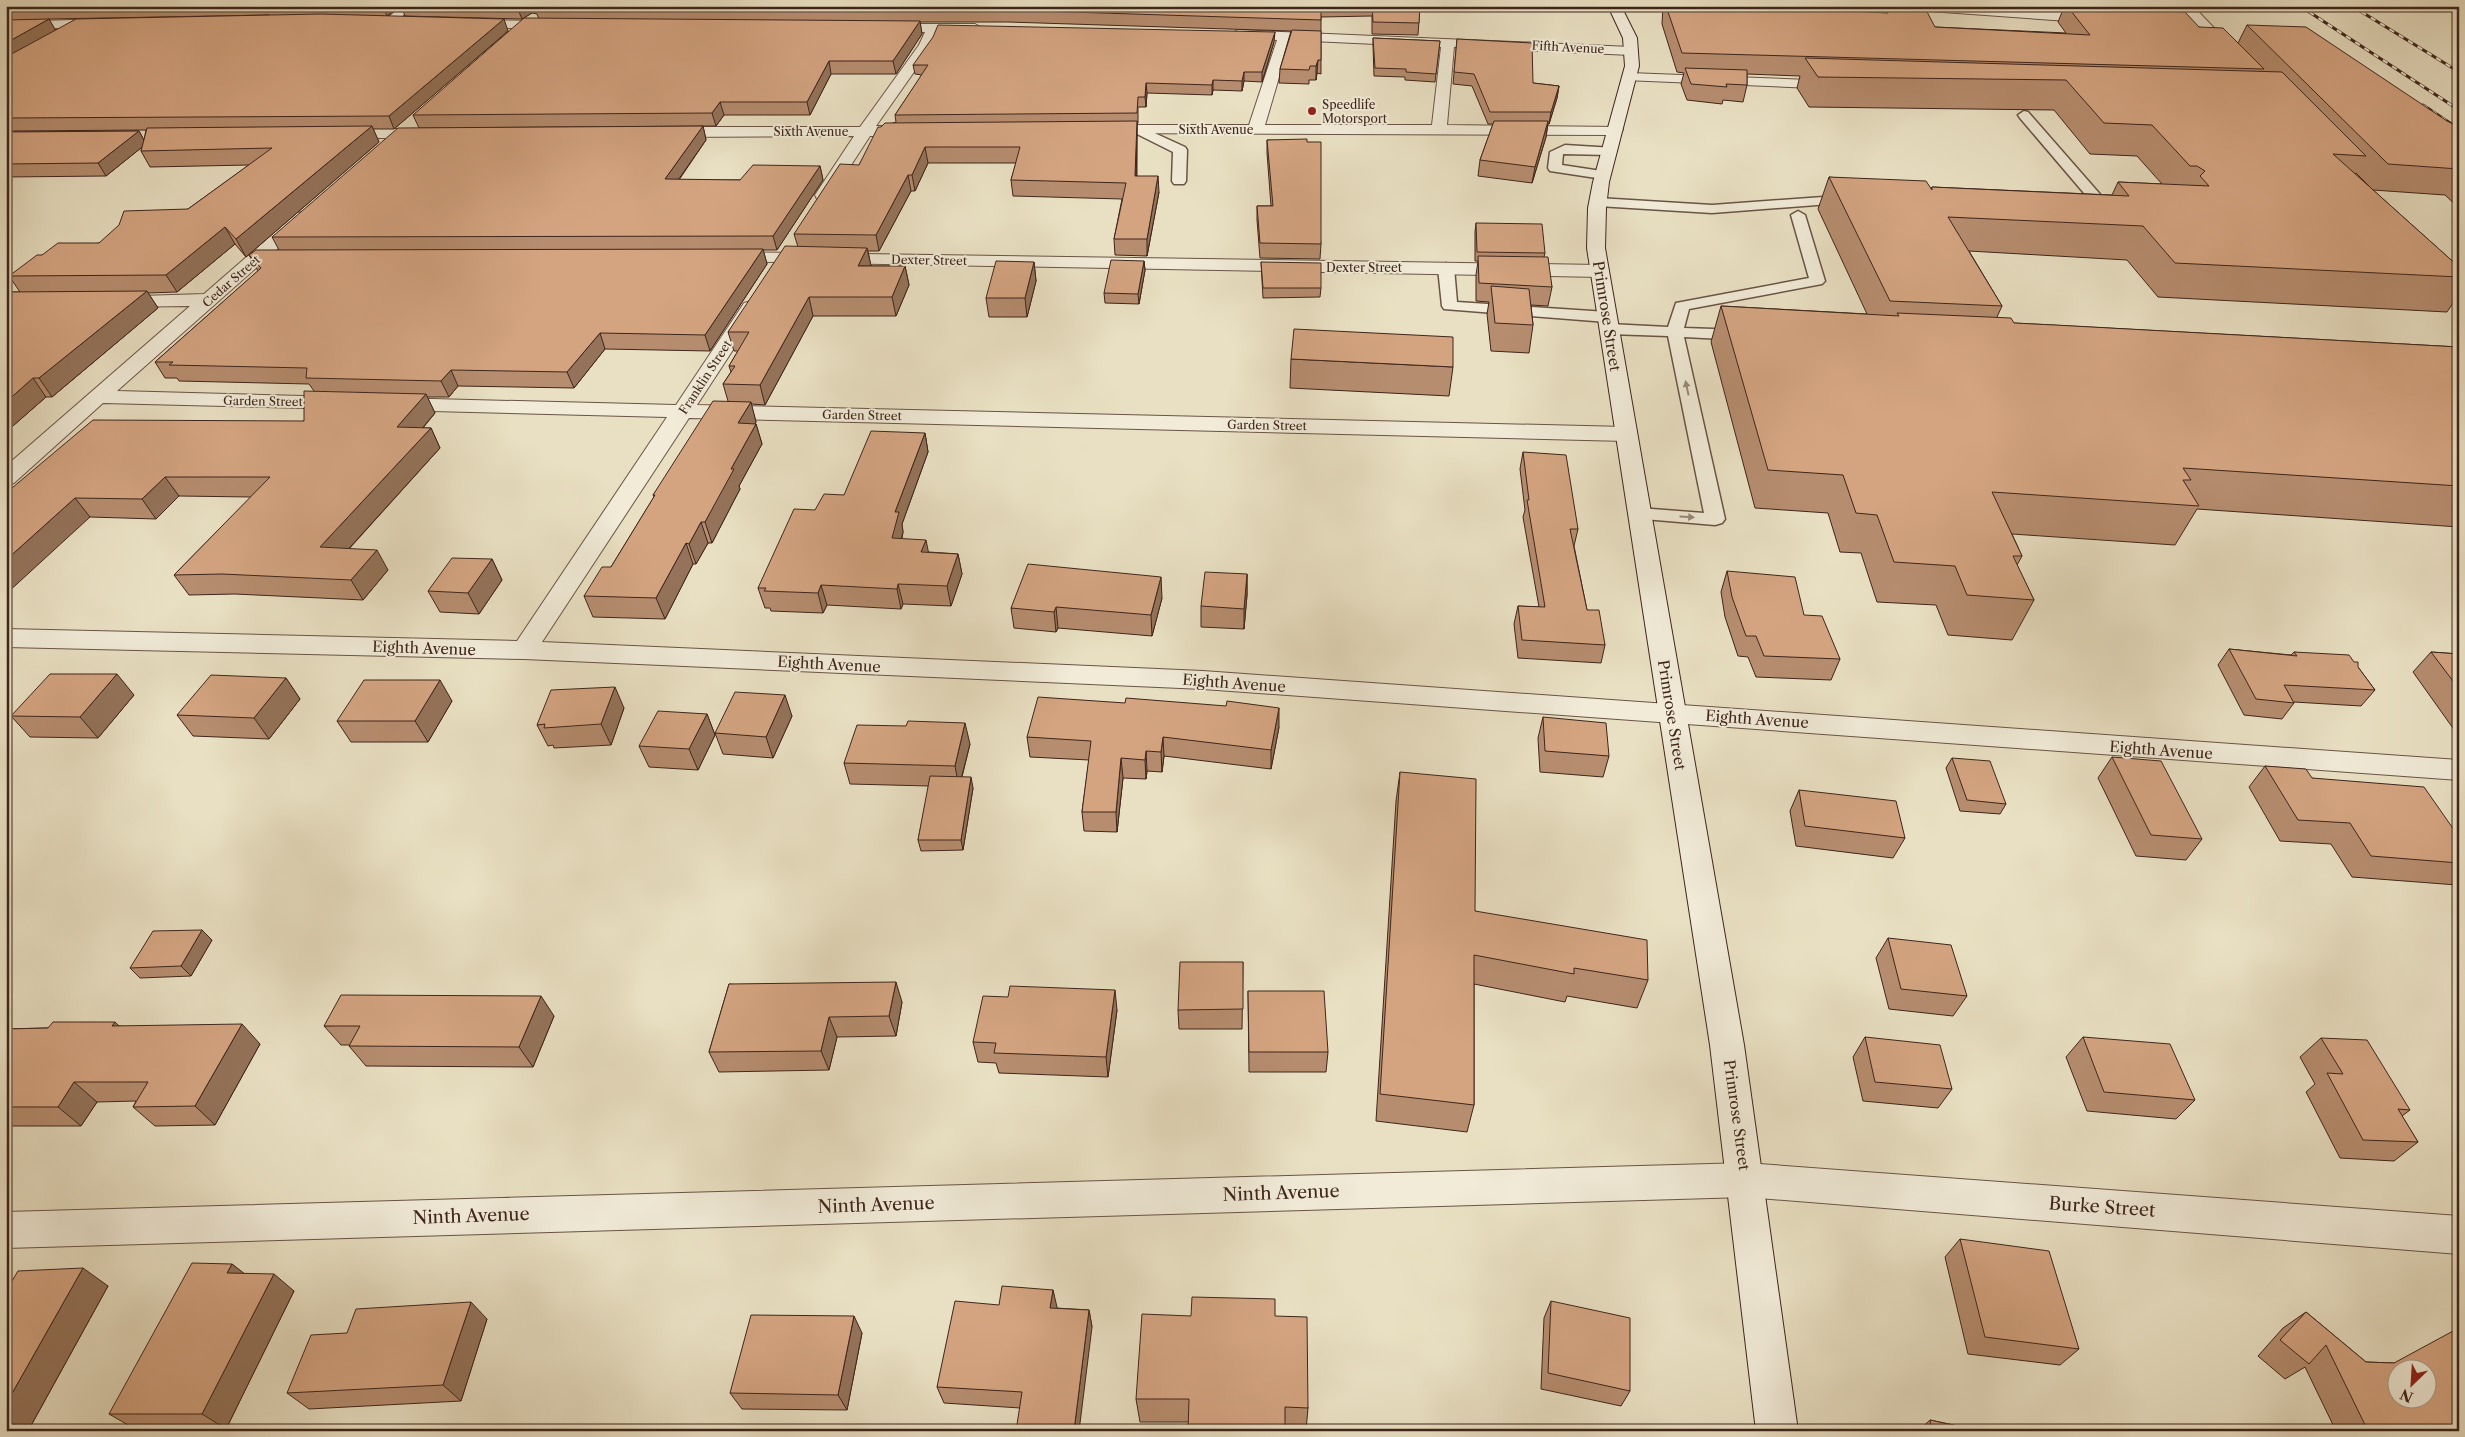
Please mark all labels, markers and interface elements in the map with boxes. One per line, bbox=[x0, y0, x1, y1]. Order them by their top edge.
street label: Fifth Avenue bbox=[1531, 38, 1605, 56]
place label: Speedlife Motorsport bbox=[1322, 97, 1388, 126]
marker: Speedlife Motorsport bbox=[1306, 105, 1318, 117]
street label: Sixth Avenue bbox=[1179, 122, 1254, 137]
street label: Sixth Avenue bbox=[774, 124, 849, 139]
street label: Cedar Street bbox=[199, 251, 264, 310]
street label: Dexter Street bbox=[891, 252, 968, 268]
street label: Primrose Street bbox=[1589, 259, 1625, 373]
street label: Dexter Street bbox=[1326, 260, 1403, 275]
street label: Franklin Street bbox=[675, 336, 735, 417]
one-way arrow bbox=[1683, 380, 1691, 395]
street label: Garden Street bbox=[223, 393, 304, 409]
street label: Garden Street bbox=[822, 407, 903, 423]
street label: Garden Street bbox=[1227, 417, 1308, 433]
one-way arrow bbox=[1680, 514, 1696, 522]
street label: Eighth Avenue bbox=[372, 637, 476, 659]
street label: Eighth Avenue bbox=[777, 652, 881, 676]
street label: Primrose Street bbox=[1654, 658, 1690, 772]
street label: Eighth Avenue bbox=[1182, 670, 1286, 696]
street label: Eighth Avenue bbox=[1705, 706, 1809, 732]
street label: Eighth Avenue bbox=[2109, 737, 2213, 763]
street label: Primrose Street bbox=[1720, 1058, 1754, 1172]
street label: Ninth Avenue bbox=[1222, 1180, 1340, 1206]
street label: Ninth Avenue bbox=[817, 1192, 935, 1218]
street label: Burke Street bbox=[2048, 1192, 2157, 1222]
street label: Ninth Avenue bbox=[412, 1203, 530, 1229]
north arrow bbox=[2388, 1360, 2438, 1410]
text: N bbox=[2397, 1385, 2416, 1407]

